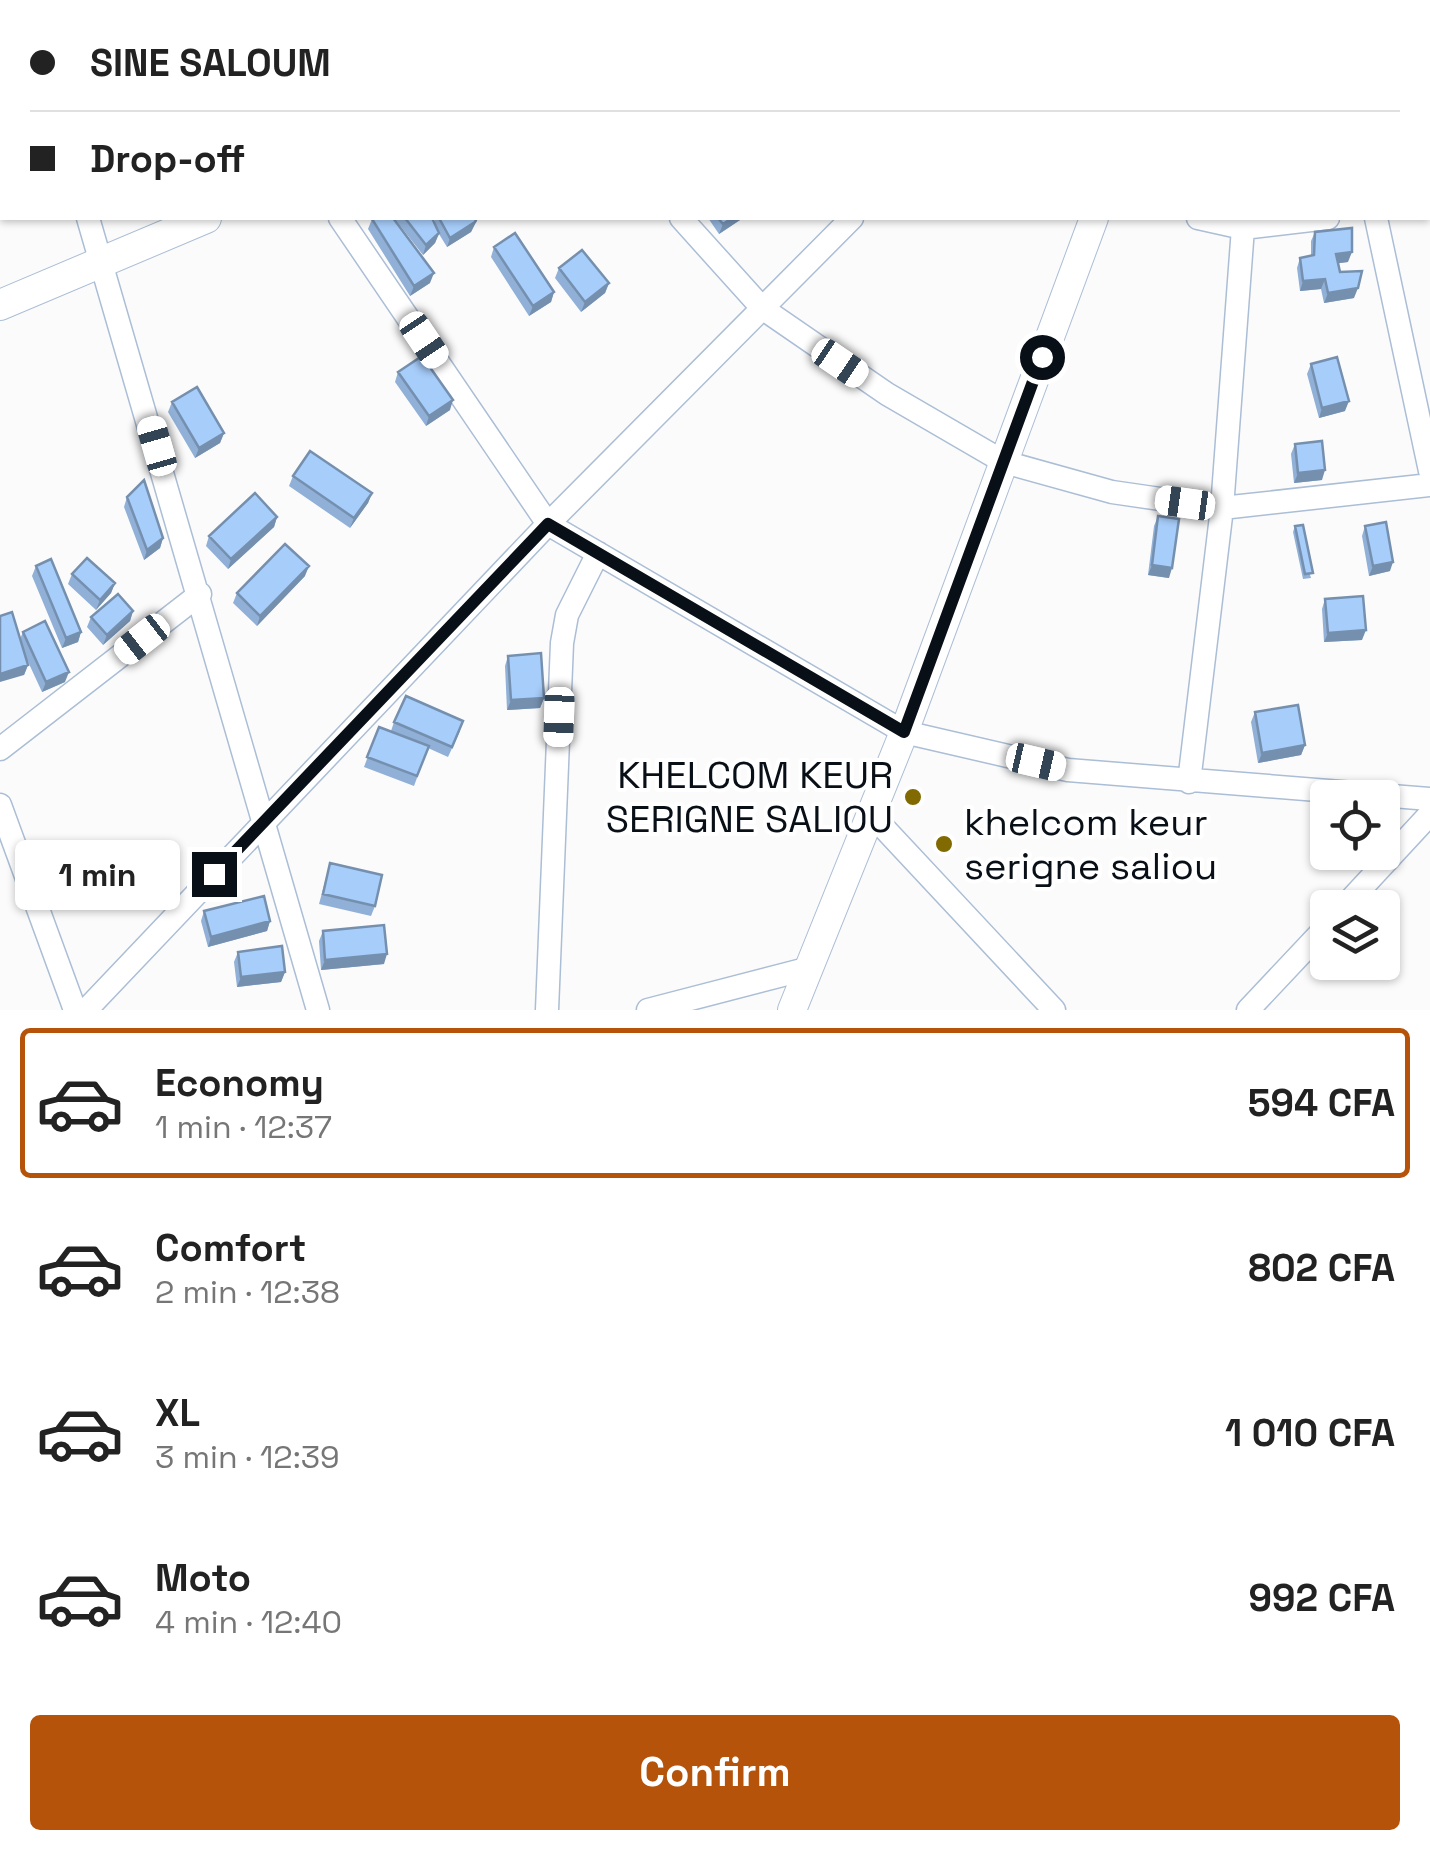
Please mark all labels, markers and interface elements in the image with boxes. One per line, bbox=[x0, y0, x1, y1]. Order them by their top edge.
text: SINE SALOUM bbox=[90, 39, 331, 87]
text: Drop-off bbox=[90, 135, 245, 183]
car bbox=[395, 307, 453, 373]
car bbox=[807, 334, 873, 392]
route start bbox=[1020, 335, 1065, 380]
car bbox=[134, 413, 180, 479]
car bbox=[1153, 484, 1217, 522]
car bbox=[109, 609, 175, 669]
car bbox=[543, 686, 575, 748]
car bbox=[1003, 741, 1069, 783]
place label: KHELCOM KEUR SERIGNE SALIOU bbox=[606, 751, 893, 843]
map controls bbox=[1310, 780, 1400, 980]
button: locate bbox=[1310, 780, 1400, 870]
marker: KHELCOM KEUR SERIGNE SALIOU bbox=[902, 786, 924, 808]
place label: khelcom keur serigne saliou bbox=[964, 798, 1217, 890]
marker: khelcom keur serigne saliou bbox=[933, 833, 955, 855]
callout: 1 min bbox=[14, 839, 179, 909]
route end bbox=[192, 852, 237, 897]
text: 1 min bbox=[58, 855, 137, 895]
button: layers bbox=[1310, 890, 1400, 980]
icon: car bbox=[35, 1058, 125, 1148]
text: Economy bbox=[155, 1059, 324, 1107]
text: 594 CFA bbox=[1248, 1079, 1395, 1127]
text: 1 min · 12:37 bbox=[155, 1107, 332, 1147]
icon: car bbox=[35, 1223, 125, 1313]
text: Comfort bbox=[155, 1224, 306, 1272]
text: 802 CFA bbox=[1248, 1244, 1395, 1292]
text: 2 min · 12:38 bbox=[155, 1272, 340, 1312]
icon: car bbox=[35, 1388, 125, 1478]
text: XL bbox=[155, 1389, 200, 1437]
text: 1 010 CFA bbox=[1225, 1409, 1395, 1457]
text: 3 min · 12:39 bbox=[155, 1437, 340, 1477]
icon: car bbox=[35, 1553, 125, 1643]
text: Moto bbox=[155, 1554, 251, 1602]
text: 992 CFA bbox=[1249, 1574, 1395, 1622]
text: 4 min · 12:40 bbox=[155, 1602, 342, 1642]
button: Confirm bbox=[30, 1715, 1400, 1830]

